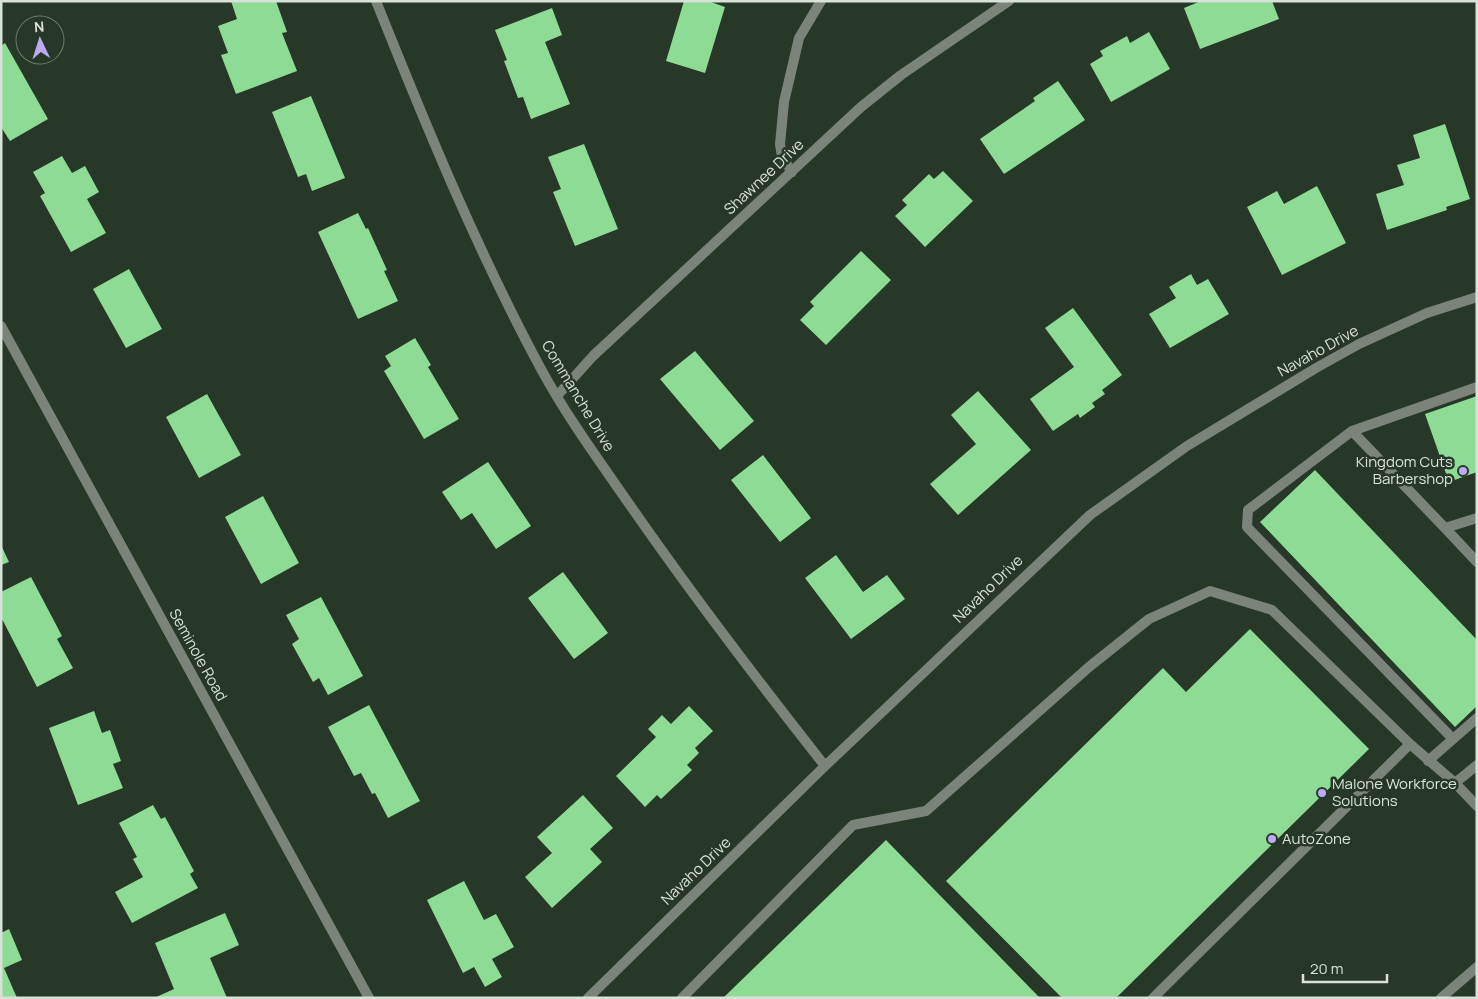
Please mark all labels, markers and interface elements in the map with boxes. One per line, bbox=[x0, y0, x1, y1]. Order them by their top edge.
north arrow bbox=[15, 15, 65, 65]
text: N bbox=[33, 17, 45, 36]
street label: Shawnee Drive bbox=[719, 134, 808, 219]
street label: Navaho Drive bbox=[1273, 320, 1362, 381]
street label: Commanche Drive bbox=[537, 336, 620, 455]
place label: Kingdom Cuts Barbershop bbox=[1356, 451, 1453, 489]
marker: Kingdom Cuts Barbershop bbox=[1457, 465, 1469, 477]
street label: Navaho Drive bbox=[948, 550, 1027, 627]
street label: Seminole Road bbox=[164, 605, 232, 705]
place label: Malone Workforce Solutions bbox=[1332, 773, 1457, 811]
marker: Malone Workforce Solutions bbox=[1316, 787, 1328, 799]
place label: AutoZone bbox=[1282, 828, 1351, 849]
street label: Navaho Drive bbox=[656, 832, 735, 909]
marker: AutoZone bbox=[1266, 833, 1278, 845]
scale bar bbox=[1303, 952, 1387, 984]
text: 20 m bbox=[1310, 958, 1343, 979]

